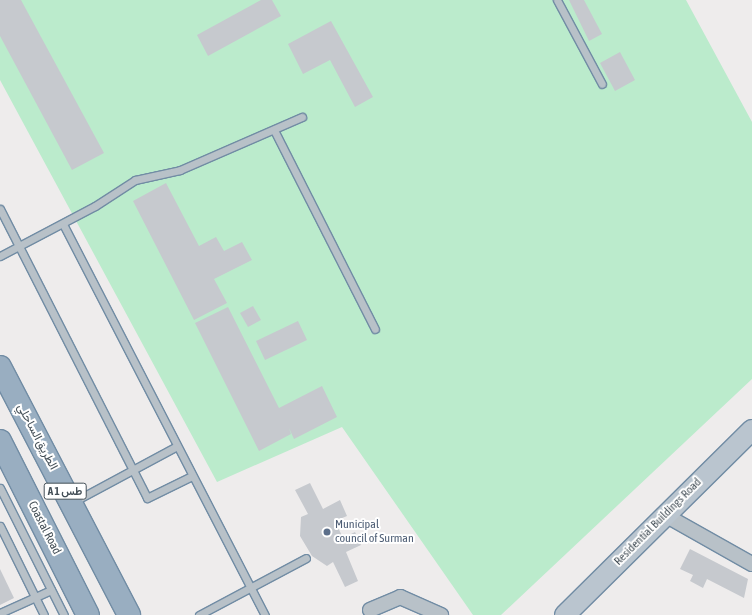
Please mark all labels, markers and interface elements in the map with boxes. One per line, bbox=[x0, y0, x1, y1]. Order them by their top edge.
street label: الطريق الساحلي bbox=[14, 401, 60, 473]
street label: Residential Buildings Road bbox=[611, 475, 705, 569]
road number: A 1 طس bbox=[43, 482, 87, 500]
street label: Coastal Road bbox=[25, 499, 63, 557]
place label: Municipal council of Surman bbox=[335, 518, 414, 546]
marker: Municipal council of Surman bbox=[322, 527, 332, 537]

